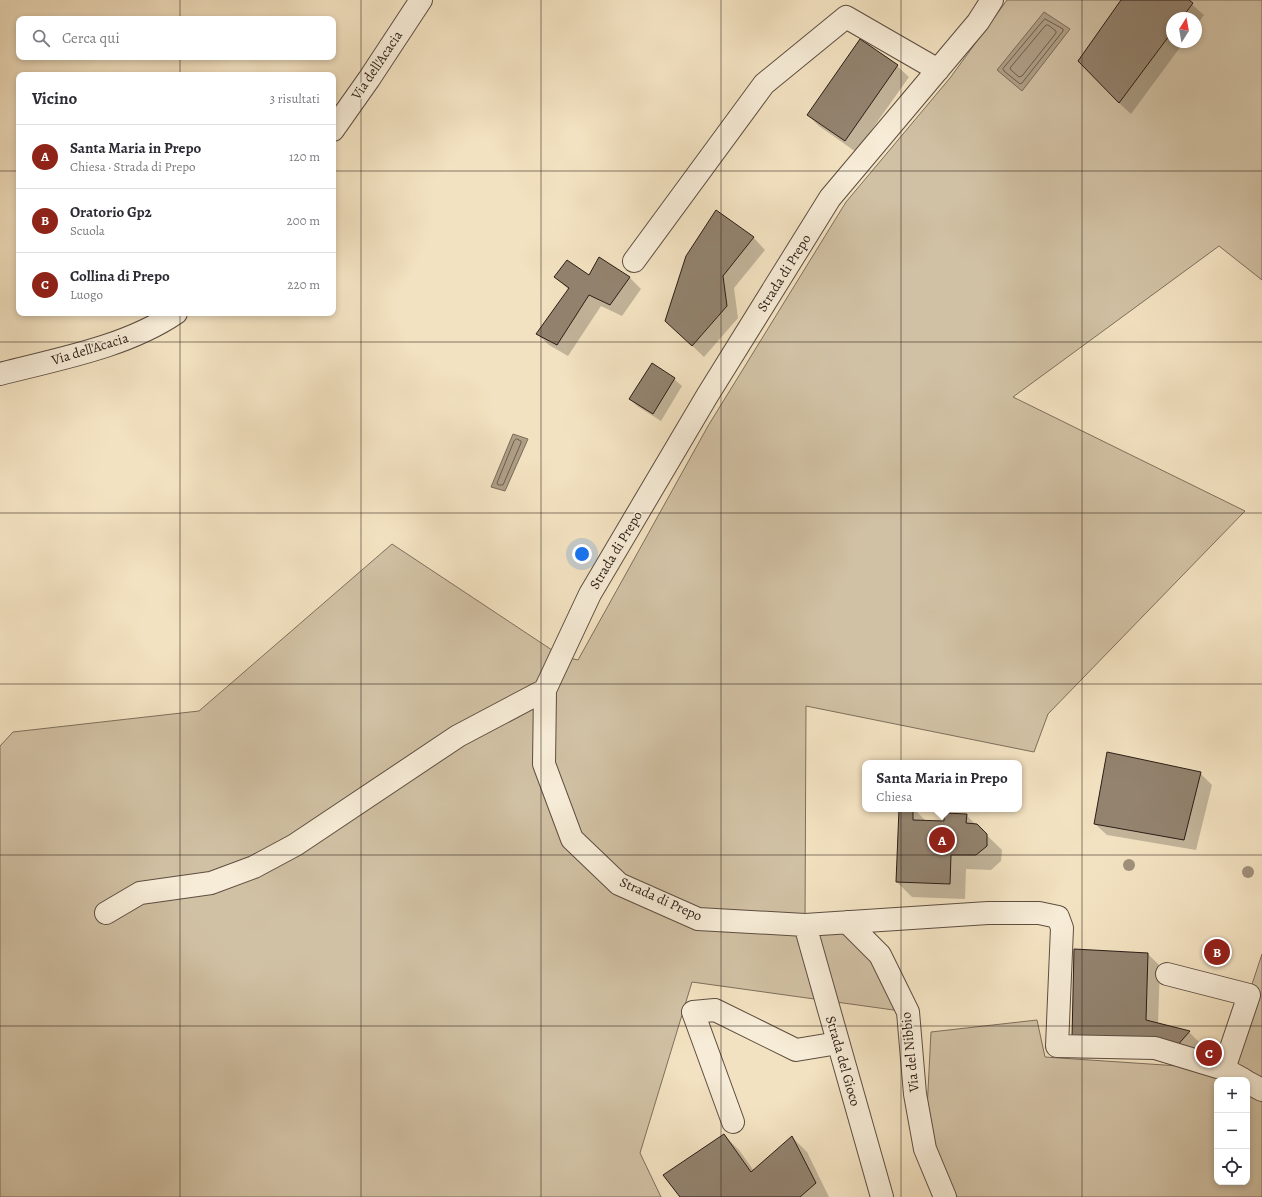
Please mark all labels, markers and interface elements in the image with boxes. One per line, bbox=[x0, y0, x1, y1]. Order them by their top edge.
north arrow bbox=[1166, 12, 1202, 48]
search box bbox=[16, 16, 336, 60]
street label: Via dell'Acacia bbox=[346, 26, 407, 104]
icon: search bbox=[30, 27, 52, 49]
text: Cerca qui bbox=[62, 28, 120, 48]
text: Vicino bbox=[32, 87, 77, 110]
text: 3 risultati bbox=[270, 90, 320, 107]
text: Santa Maria in Prepo bbox=[70, 138, 201, 158]
text: A bbox=[41, 148, 49, 165]
text: 120 m bbox=[289, 148, 320, 165]
text: Chiesa · Strada di Prepo bbox=[70, 158, 196, 175]
text: Oratorio Gp2 bbox=[70, 202, 152, 222]
text: B bbox=[41, 212, 49, 229]
text: 200 m bbox=[287, 212, 320, 229]
text: Scuola bbox=[70, 222, 105, 239]
street label: Strada di Prepo bbox=[753, 231, 815, 315]
text: Collina di Prepo bbox=[70, 266, 170, 286]
text: C bbox=[41, 276, 49, 293]
text: 220 m bbox=[287, 276, 320, 293]
text: Luogo bbox=[70, 286, 103, 303]
street label: Via dell'Acacia bbox=[48, 328, 131, 370]
street label: Strada di Prepo bbox=[585, 507, 647, 593]
your location bbox=[572, 544, 592, 564]
popup bbox=[862, 760, 1022, 812]
text: Santa Maria in Prepo bbox=[876, 768, 1008, 788]
text: Chiesa bbox=[876, 788, 912, 805]
pin: A bbox=[929, 825, 955, 855]
street label: Strada di Prepo bbox=[617, 872, 705, 926]
pin: B bbox=[1204, 937, 1230, 967]
street label: Via del Nibbio bbox=[896, 1011, 924, 1094]
street label: Strada del Gioco bbox=[821, 1014, 865, 1108]
pin: C bbox=[1196, 1038, 1222, 1068]
map controls bbox=[1214, 1077, 1250, 1185]
button: + bbox=[1214, 1077, 1250, 1113]
button: − bbox=[1214, 1113, 1250, 1149]
button: locate bbox=[1214, 1149, 1250, 1185]

